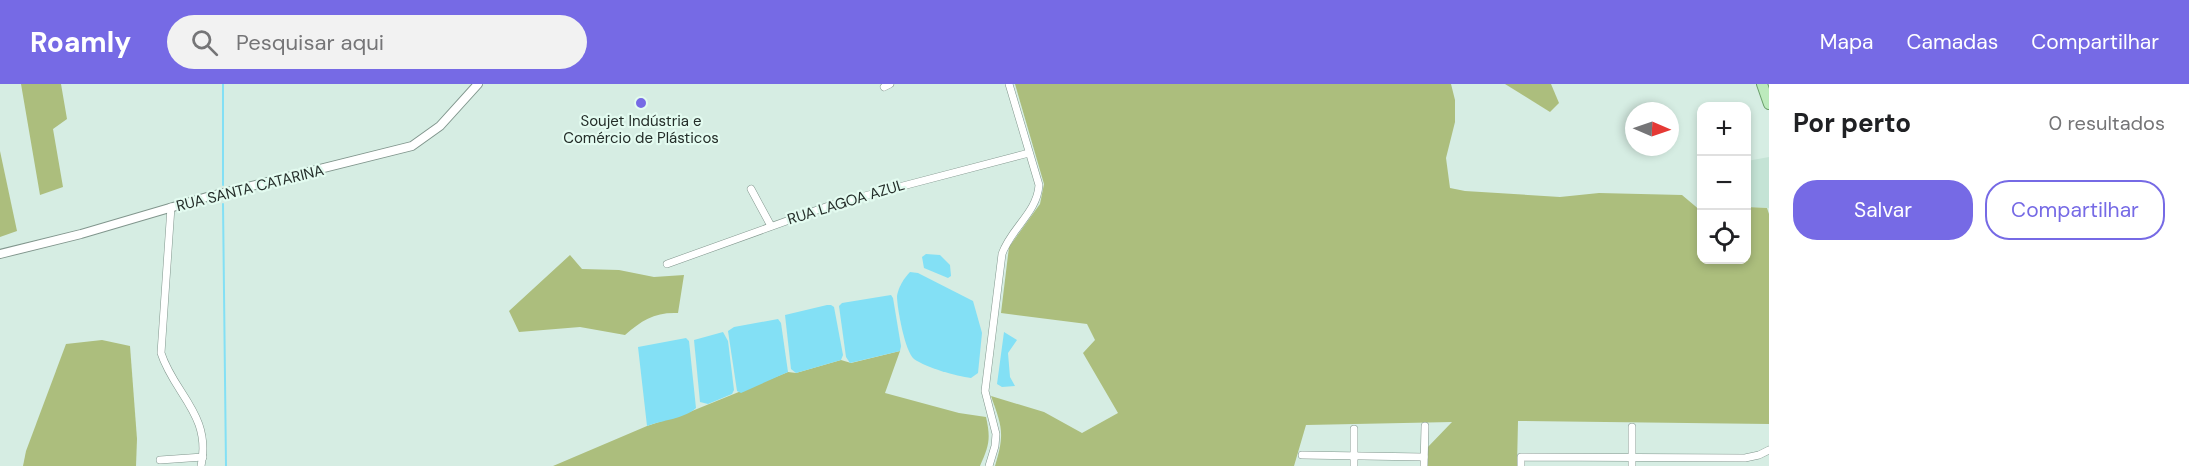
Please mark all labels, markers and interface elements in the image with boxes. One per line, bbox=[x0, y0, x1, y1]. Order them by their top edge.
search box bbox=[167, 15, 587, 69]
text: Roamly bbox=[30, 24, 131, 61]
icon: search bbox=[188, 26, 221, 59]
text: Pesquisar aqui bbox=[236, 28, 384, 57]
text: Mapa bbox=[1820, 28, 1873, 56]
text: Camadas bbox=[1906, 28, 1998, 56]
text: Compartilhar bbox=[2031, 28, 2159, 56]
marker: Soujet Indústria e Comércio de Plásticos bbox=[634, 96, 648, 110]
north arrow bbox=[1625, 102, 1679, 156]
map controls bbox=[1697, 102, 1751, 264]
button: + bbox=[1697, 102, 1751, 156]
text: Por perto bbox=[1793, 106, 1911, 140]
text: 0 resultados bbox=[2049, 110, 2165, 136]
place label: Soujet Indústria e Comércio de Plásticos bbox=[563, 111, 719, 148]
button: − bbox=[1697, 156, 1751, 210]
street label: RUA SANTA CATARINA bbox=[174, 160, 326, 216]
street label: RUA LAGOA AZUL bbox=[785, 175, 907, 229]
button: Salvar bbox=[1793, 180, 1973, 240]
button: Compartilhar bbox=[1985, 180, 2165, 240]
button: locate bbox=[1697, 210, 1751, 264]

